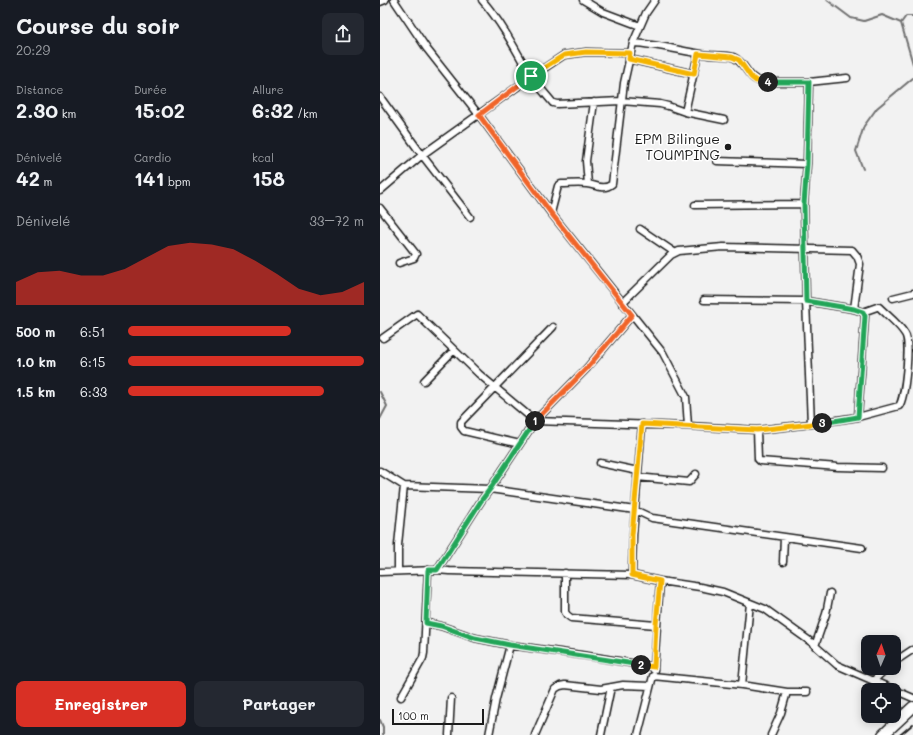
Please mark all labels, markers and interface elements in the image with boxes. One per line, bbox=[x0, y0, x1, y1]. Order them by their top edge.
text: Course du soir bbox=[16, 11, 180, 40]
button: share bbox=[322, 13, 364, 55]
text: 20:29 bbox=[16, 41, 50, 58]
pin bbox=[514, 59, 548, 93]
icon: arrive bbox=[520, 65, 542, 87]
pin: 4 bbox=[758, 72, 778, 92]
text: 4 bbox=[765, 74, 771, 89]
text: Distance bbox=[16, 82, 63, 97]
text: Durée bbox=[134, 82, 167, 97]
text: Allure bbox=[252, 82, 283, 97]
text: 2.30 bbox=[16, 97, 58, 123]
text: 15:02 bbox=[134, 97, 185, 123]
text: 6:32 bbox=[252, 97, 294, 123]
text: km bbox=[58, 106, 76, 121]
text: /km bbox=[294, 106, 318, 121]
place label: EPM Bilingue TOUMPING bbox=[635, 129, 720, 164]
marker: EPM Bilingue TOUMPING bbox=[723, 142, 733, 152]
text: Dénivelé bbox=[16, 150, 62, 165]
text: Cardio bbox=[134, 150, 171, 165]
text: kcal bbox=[252, 150, 274, 165]
text: 42 bbox=[16, 165, 40, 191]
text: 141 bbox=[134, 165, 164, 191]
text: 158 bbox=[252, 165, 285, 191]
text: m bbox=[40, 174, 52, 189]
text: bpm bbox=[164, 174, 191, 189]
text: Dénivelé bbox=[16, 212, 70, 229]
text: 33–72 m bbox=[309, 212, 364, 229]
text: 500 m bbox=[16, 323, 55, 340]
text: 6:51 bbox=[80, 323, 105, 340]
text: 1.0 km bbox=[16, 353, 56, 370]
text: 6:15 bbox=[80, 353, 105, 370]
text: 1.5 km bbox=[16, 383, 55, 400]
text: 6:33 bbox=[80, 383, 107, 400]
pin: 1 bbox=[525, 411, 545, 431]
text: 1 bbox=[533, 413, 537, 428]
pin: 3 bbox=[812, 413, 832, 433]
text: 3 bbox=[819, 415, 825, 430]
north arrow bbox=[861, 635, 901, 675]
map controls bbox=[861, 635, 901, 723]
pin: 2 bbox=[631, 655, 651, 675]
text: 2 bbox=[638, 657, 644, 672]
button: Enregistrer bbox=[16, 681, 186, 727]
button: Partager bbox=[194, 681, 364, 727]
button: locate bbox=[861, 683, 901, 723]
scale bar bbox=[392, 707, 484, 726]
text: 100 m bbox=[398, 708, 429, 723]

